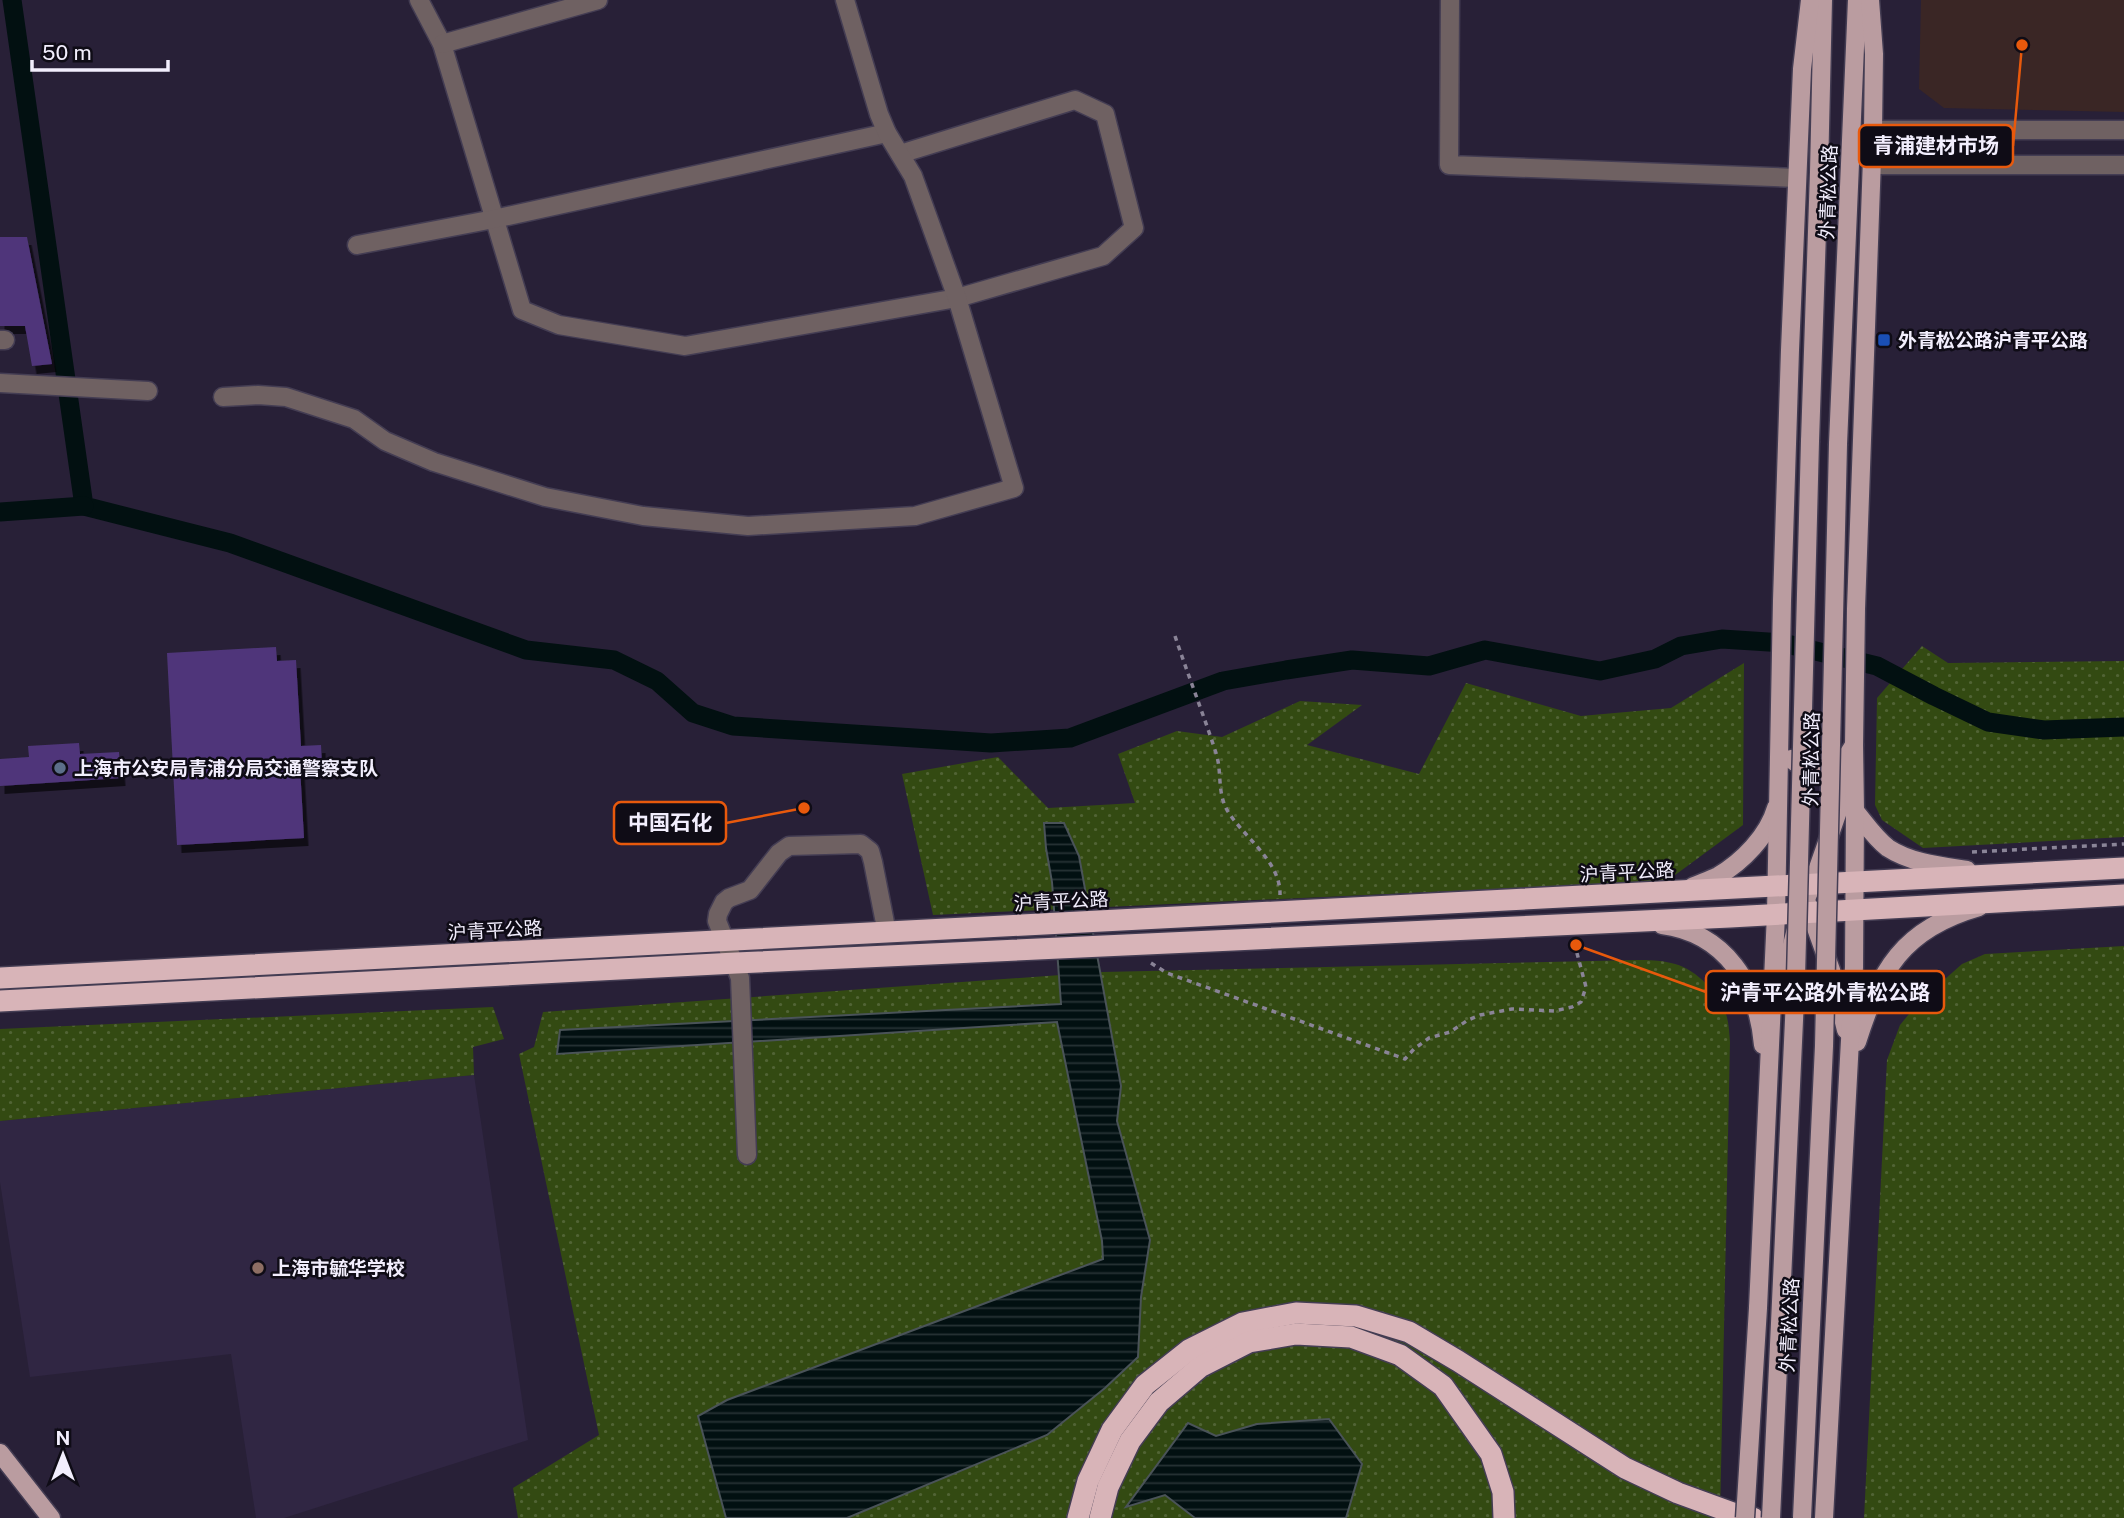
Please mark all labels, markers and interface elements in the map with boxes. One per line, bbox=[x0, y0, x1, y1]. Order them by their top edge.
scale bar bbox=[32, 28, 168, 72]
text: 50 m bbox=[42, 40, 92, 65]
callout: 青浦建材市场 bbox=[1859, 125, 2013, 167]
text: 青浦建材市场 bbox=[1873, 133, 1999, 158]
street label: 外青松公路 bbox=[1815, 144, 1841, 240]
place label: 外青松公路沪青平公路 bbox=[1898, 329, 2088, 351]
marker: 外青松公路沪青平公路 bbox=[1876, 332, 1892, 348]
street label: 外青松公路 bbox=[1799, 711, 1823, 807]
place label: 上海市公安局青浦分局交通警察支队 bbox=[74, 757, 378, 779]
marker: 上海市公安局青浦分局交通警察支队 bbox=[52, 760, 68, 776]
callout: 中国石化 bbox=[614, 802, 726, 844]
text: 中国石化 bbox=[628, 810, 712, 835]
street label: 沪青平公路 bbox=[1579, 859, 1675, 885]
street label: 沪青平公路 bbox=[1013, 888, 1109, 914]
street label: 沪青平公路 bbox=[447, 917, 543, 943]
callout: 沪青平公路外青松公路 bbox=[1706, 971, 1944, 1013]
text: 沪青平公路外青松公路 bbox=[1720, 980, 1930, 1005]
place label: 上海市毓华学校 bbox=[272, 1257, 405, 1279]
marker: 上海市毓华学校 bbox=[250, 1260, 266, 1276]
street label: 外青松公路 bbox=[1776, 1277, 1802, 1373]
north arrow bbox=[28, 1420, 98, 1490]
text: N bbox=[56, 1427, 70, 1449]

